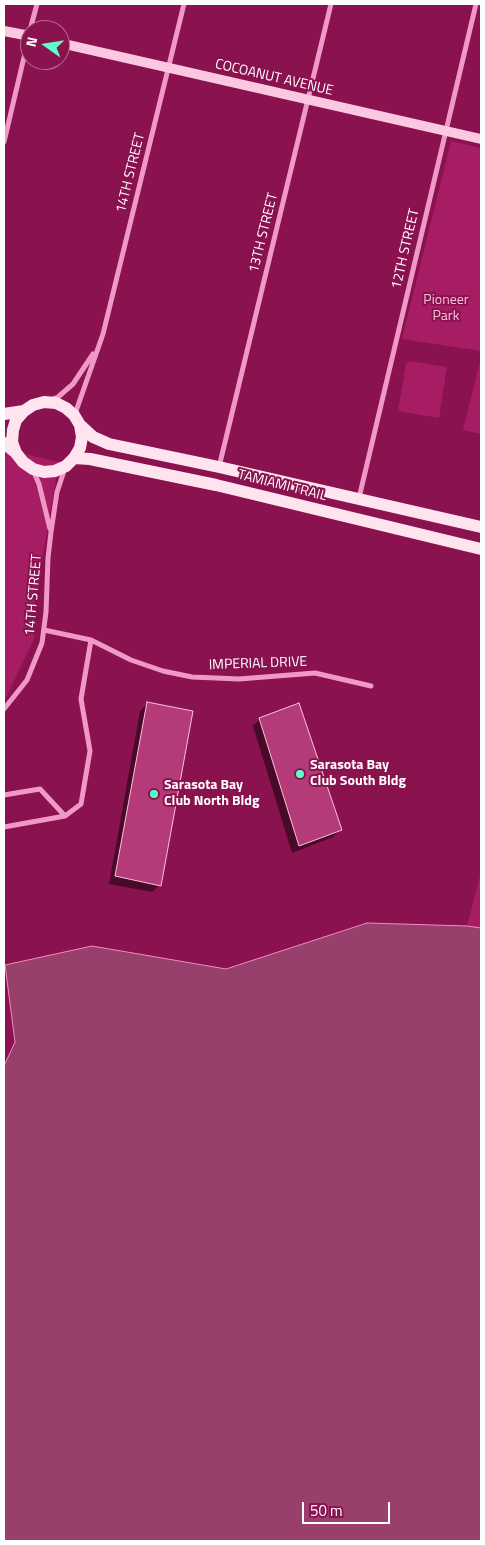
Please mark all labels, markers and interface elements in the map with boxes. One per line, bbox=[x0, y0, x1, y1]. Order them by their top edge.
north arrow bbox=[20, 20, 70, 70]
text: N bbox=[20, 35, 42, 49]
street label: COCOANUT AVENUE bbox=[213, 56, 335, 100]
street label: 14TH STREET bbox=[113, 131, 149, 215]
street label: 13TH STREET bbox=[246, 191, 282, 275]
street label: 12TH STREET bbox=[389, 207, 423, 291]
park label: Pioneer Park bbox=[423, 293, 469, 326]
street label: TAMIAMI TRAIL bbox=[236, 467, 328, 505]
street label: 14TH STREET bbox=[22, 553, 46, 637]
street label: IMPERIAL DRIVE bbox=[209, 654, 307, 674]
place label: Sarasota Bay Club South Bldg bbox=[310, 758, 406, 790]
marker: Sarasota Bay Club South Bldg bbox=[294, 768, 306, 780]
place label: Sarasota Bay Club North Bldg bbox=[164, 778, 259, 810]
marker: Sarasota Bay Club North Bldg bbox=[148, 788, 160, 800]
scale bar bbox=[305, 1492, 392, 1524]
text: 50 m bbox=[310, 1499, 343, 1522]

